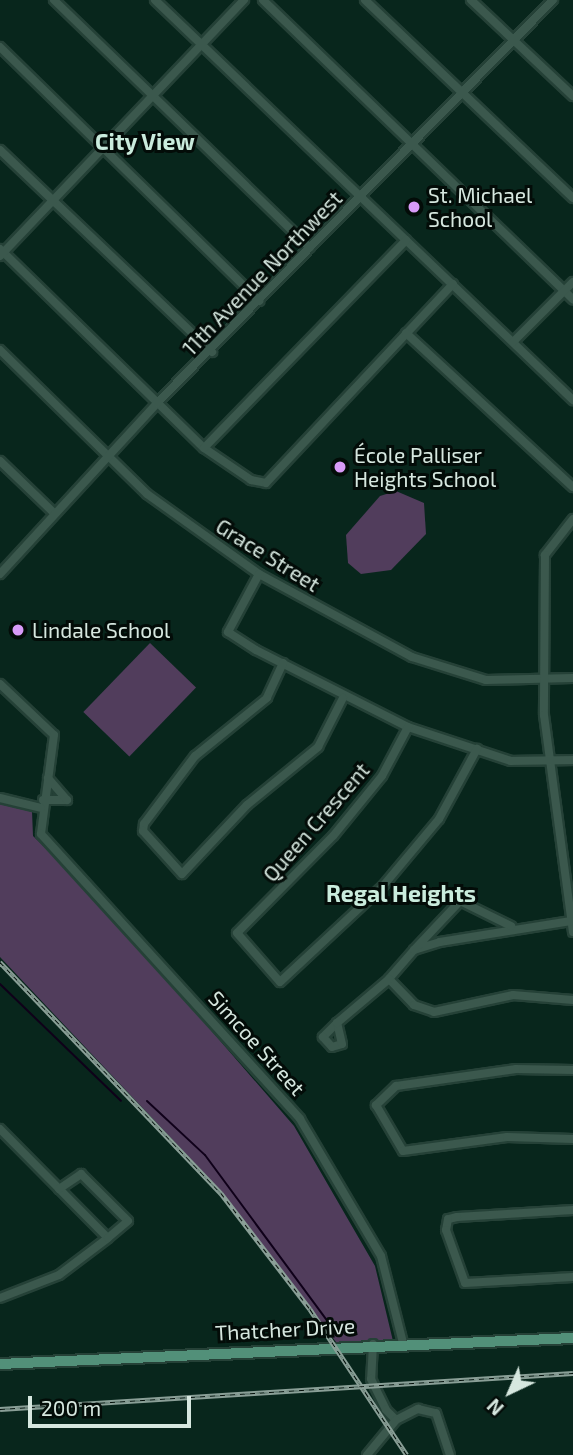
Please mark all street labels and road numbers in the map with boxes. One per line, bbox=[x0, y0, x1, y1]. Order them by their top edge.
street label: 11th Avenue Northwest bbox=[177, 185, 347, 361]
street label: Grace Street bbox=[211, 513, 325, 597]
street label: Queen Crescent bbox=[258, 757, 374, 887]
street label: Simcoe Street bbox=[204, 986, 310, 1100]
street label: Thatcher Drive bbox=[214, 1313, 356, 1345]

